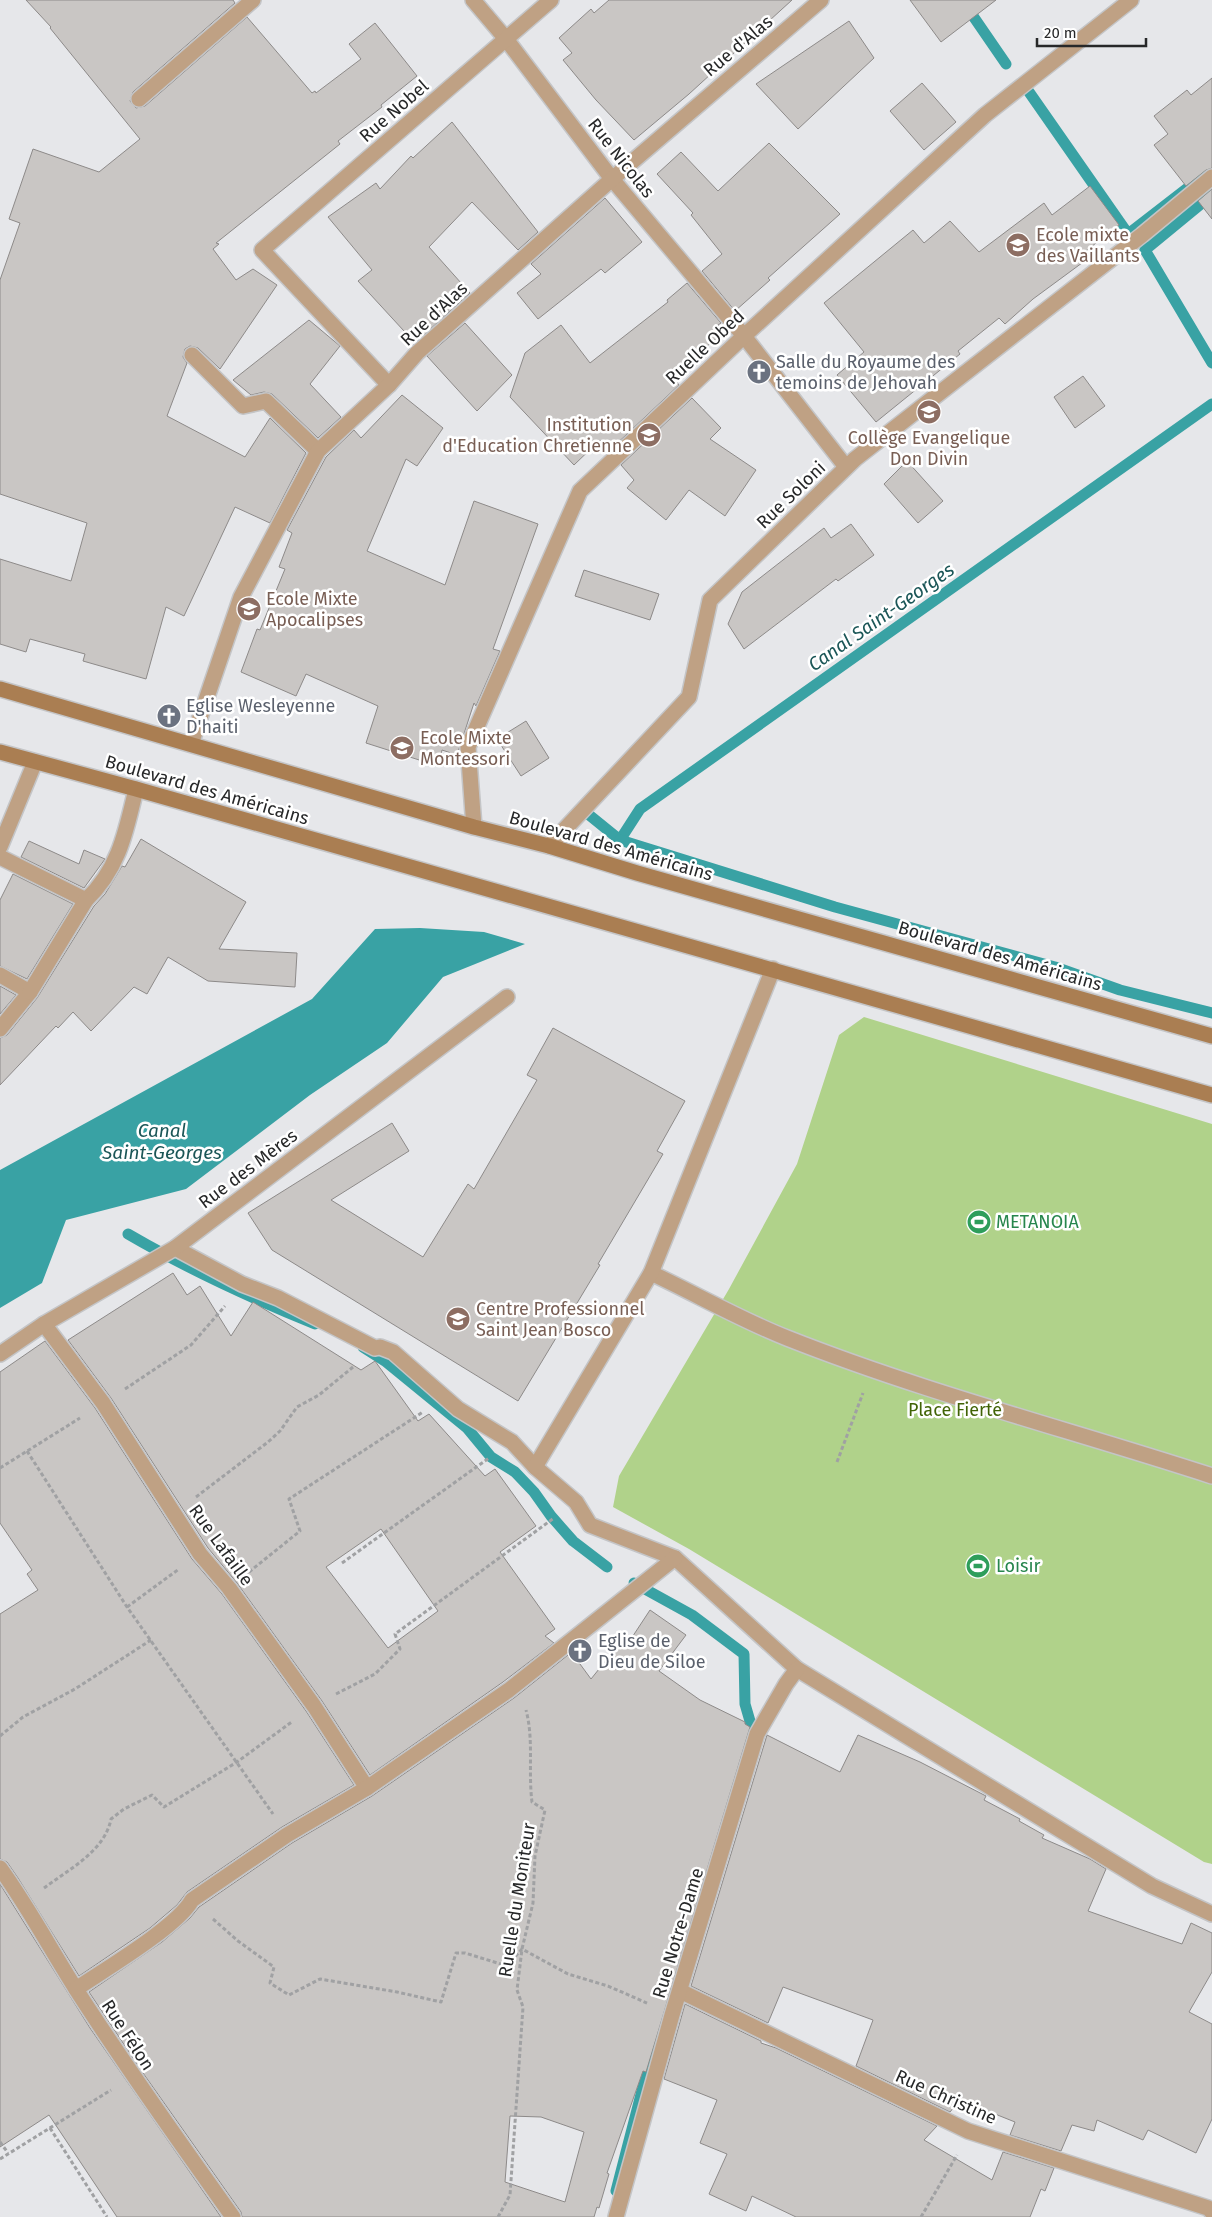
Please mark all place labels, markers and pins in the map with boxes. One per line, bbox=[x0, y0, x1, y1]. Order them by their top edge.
place label: Ecole mixte des Vaillants bbox=[1036, 224, 1140, 267]
school or university icon: Ecole mixte des Vaillants bbox=[1005, 232, 1031, 258]
place label: Salle du Royaume des temoins de Jehovah bbox=[776, 351, 955, 394]
church icon: Salle du Royaume des temoins de Jehovah bbox=[746, 359, 772, 385]
school or university icon: Collège Evangelique Don Divin bbox=[916, 399, 942, 425]
place label: Institution d'Education Chretienne bbox=[442, 414, 632, 457]
school or university icon: Institution d'Education Chretienne bbox=[636, 422, 662, 448]
place label: Collège Evangelique Don Divin bbox=[848, 427, 1010, 470]
place label: Ecole Mixte Apocalipses bbox=[266, 588, 363, 631]
school or university icon: Ecole Mixte Apocalipses bbox=[236, 596, 262, 622]
place label: Eglise Wesleyenne D'haiti bbox=[186, 695, 335, 738]
church icon: Eglise Wesleyenne D'haiti bbox=[156, 703, 182, 729]
place label: Ecole Mixte Montessori bbox=[420, 727, 512, 770]
school or university icon: Ecole Mixte Montessori bbox=[389, 735, 415, 761]
sports icon: METANOIA bbox=[966, 1209, 992, 1235]
place label: METANOIA bbox=[996, 1211, 1079, 1233]
place label: Centre Professionnel Saint Jean Bosco bbox=[476, 1298, 645, 1341]
school or university icon: Centre Professionnel Saint Jean Bosco bbox=[445, 1306, 471, 1332]
sports icon: Loisir bbox=[965, 1553, 991, 1579]
place label: Loisir bbox=[996, 1555, 1041, 1577]
place label: Eglise de Dieu de Siloe bbox=[598, 1630, 705, 1673]
church icon: Eglise de Dieu de Siloe bbox=[567, 1638, 593, 1664]

